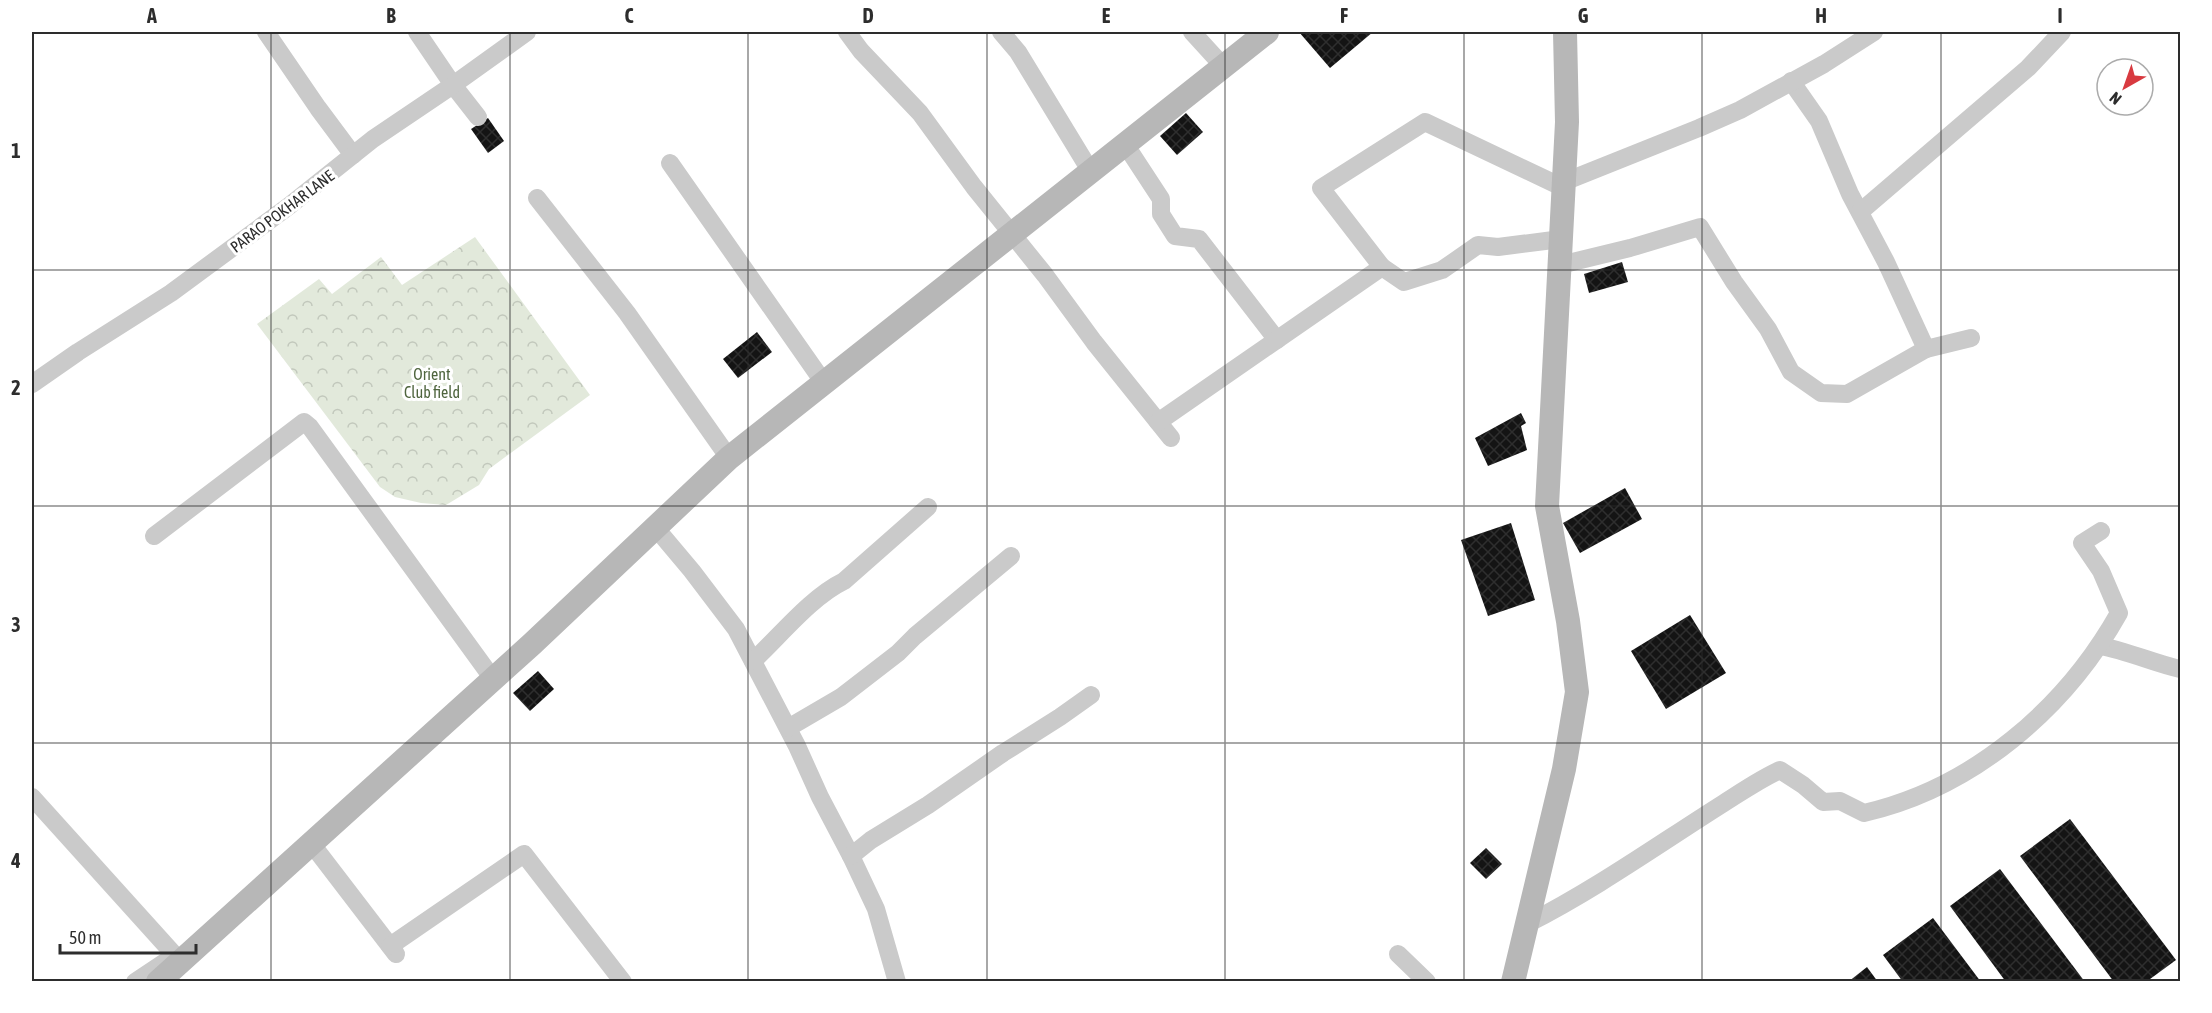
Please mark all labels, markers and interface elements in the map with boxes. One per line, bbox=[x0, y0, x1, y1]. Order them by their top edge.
text: A bbox=[146, 4, 157, 27]
text: B bbox=[386, 4, 396, 27]
text: C bbox=[625, 4, 634, 27]
text: D bbox=[862, 4, 874, 27]
text: E bbox=[1102, 4, 1111, 27]
text: F bbox=[1340, 4, 1348, 27]
text: G bbox=[1578, 4, 1589, 27]
text: H bbox=[1815, 4, 1827, 27]
text: I bbox=[2057, 4, 2063, 27]
north arrow bbox=[2095, 57, 2155, 117]
text: N bbox=[2106, 89, 2125, 108]
text: 1 bbox=[11, 139, 21, 162]
street label: PARAO POKHAR LANE bbox=[227, 166, 337, 256]
park label: Orient Club field bbox=[404, 365, 460, 401]
text: 2 bbox=[11, 376, 21, 399]
text: 3 bbox=[11, 613, 21, 636]
text: 4 bbox=[10, 849, 21, 872]
scale bar bbox=[60, 917, 196, 955]
text: 50 m bbox=[69, 927, 101, 948]

